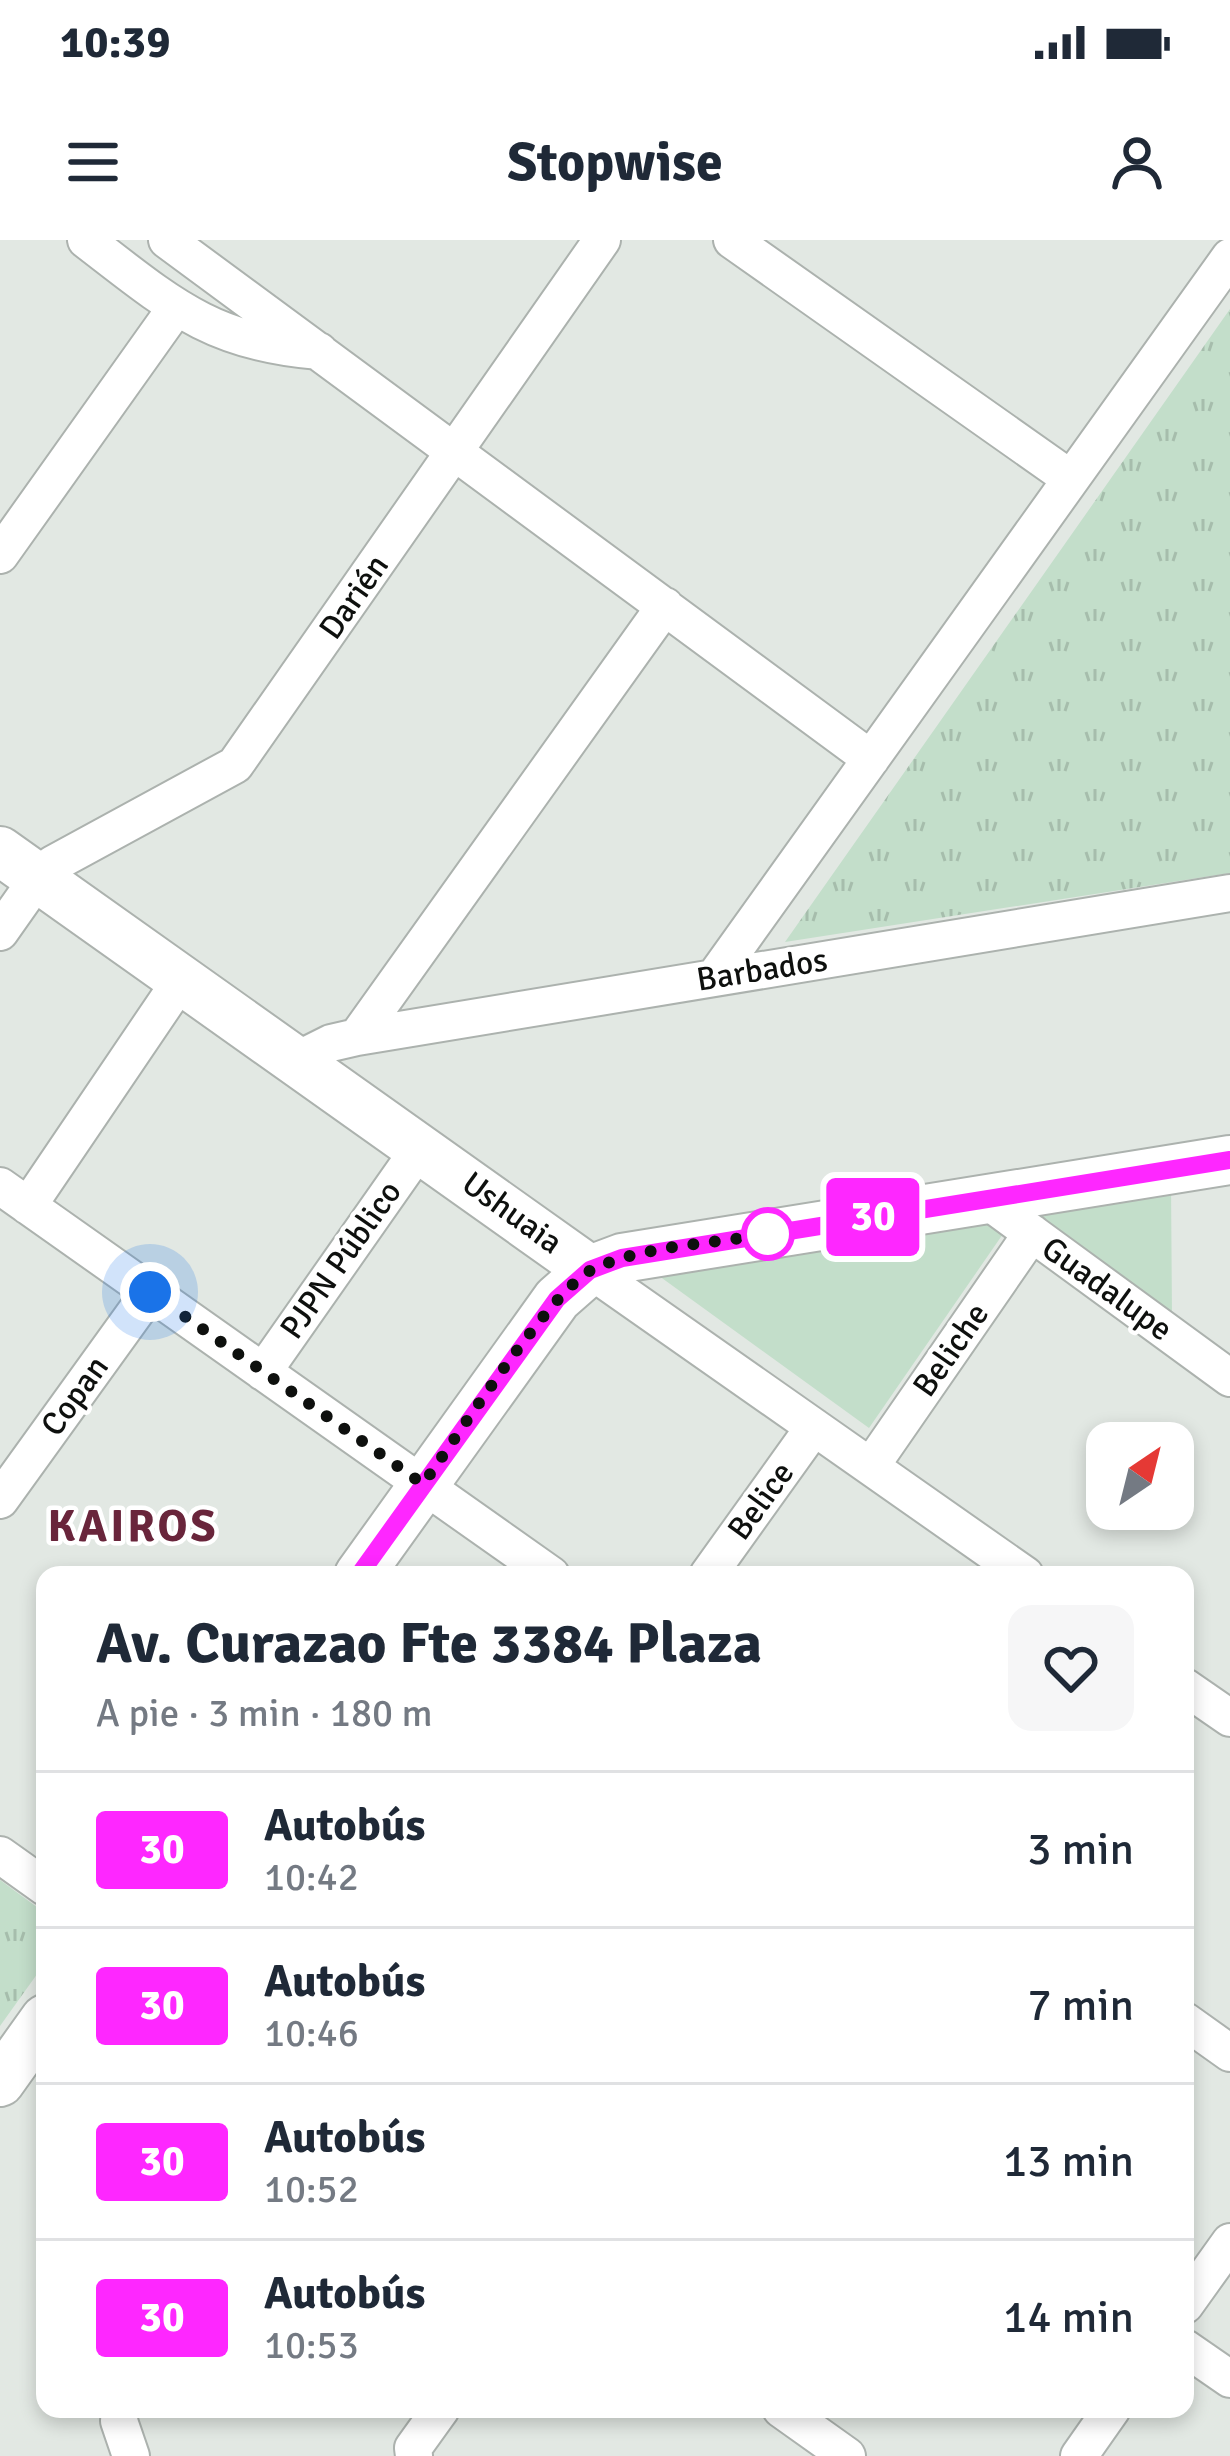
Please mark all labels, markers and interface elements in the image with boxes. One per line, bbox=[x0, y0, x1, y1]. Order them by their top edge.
text: 10:39 bbox=[60, 15, 170, 70]
icon: menu bbox=[60, 129, 126, 195]
text: Stopwise bbox=[507, 129, 723, 196]
icon: person bbox=[1104, 129, 1170, 195]
street label: Darién bbox=[310, 547, 398, 647]
street label: Barbados bbox=[694, 939, 830, 1001]
street label: Ushuaia bbox=[454, 1163, 570, 1263]
street label: PJPN Público bbox=[271, 1173, 411, 1347]
line badge: 30 bbox=[819, 1178, 927, 1256]
text: 30 bbox=[850, 1191, 896, 1242]
unlabelled marker bbox=[743, 1209, 793, 1259]
street label: Guadalupe bbox=[1034, 1228, 1180, 1350]
your location bbox=[120, 1262, 180, 1322]
street label: Beliche bbox=[904, 1295, 998, 1405]
street label: Copan bbox=[32, 1348, 118, 1444]
north arrow bbox=[1086, 1422, 1194, 1530]
map controls bbox=[1086, 1422, 1194, 1530]
street label: Belice bbox=[719, 1454, 803, 1548]
district label: KAIROS bbox=[48, 1499, 218, 1554]
button: heart bbox=[1008, 1605, 1134, 1731]
text: Av. Curazao Fte 3384 Plaza bbox=[96, 1608, 762, 1679]
text: A pie · 3 min · 180 m bbox=[96, 1689, 433, 1737]
text: Autobús bbox=[264, 1798, 425, 1853]
text: 3 min bbox=[1027, 1822, 1134, 1877]
text: 30 bbox=[139, 1824, 185, 1875]
text: 10:42 bbox=[264, 1853, 359, 1901]
text: Autobús bbox=[264, 1954, 425, 2009]
text: 7 min bbox=[1027, 1978, 1134, 2033]
text: 30 bbox=[139, 1980, 185, 2031]
text: 10:46 bbox=[264, 2009, 359, 2057]
text: Autobús bbox=[264, 2110, 425, 2165]
text: 13 min bbox=[1003, 2134, 1134, 2189]
text: 30 bbox=[139, 2136, 185, 2187]
text: 10:52 bbox=[264, 2165, 359, 2213]
text: Autobús bbox=[264, 2266, 425, 2321]
text: 14 min bbox=[1003, 2290, 1134, 2345]
text: 30 bbox=[139, 2292, 185, 2343]
text: 10:53 bbox=[264, 2321, 359, 2369]

